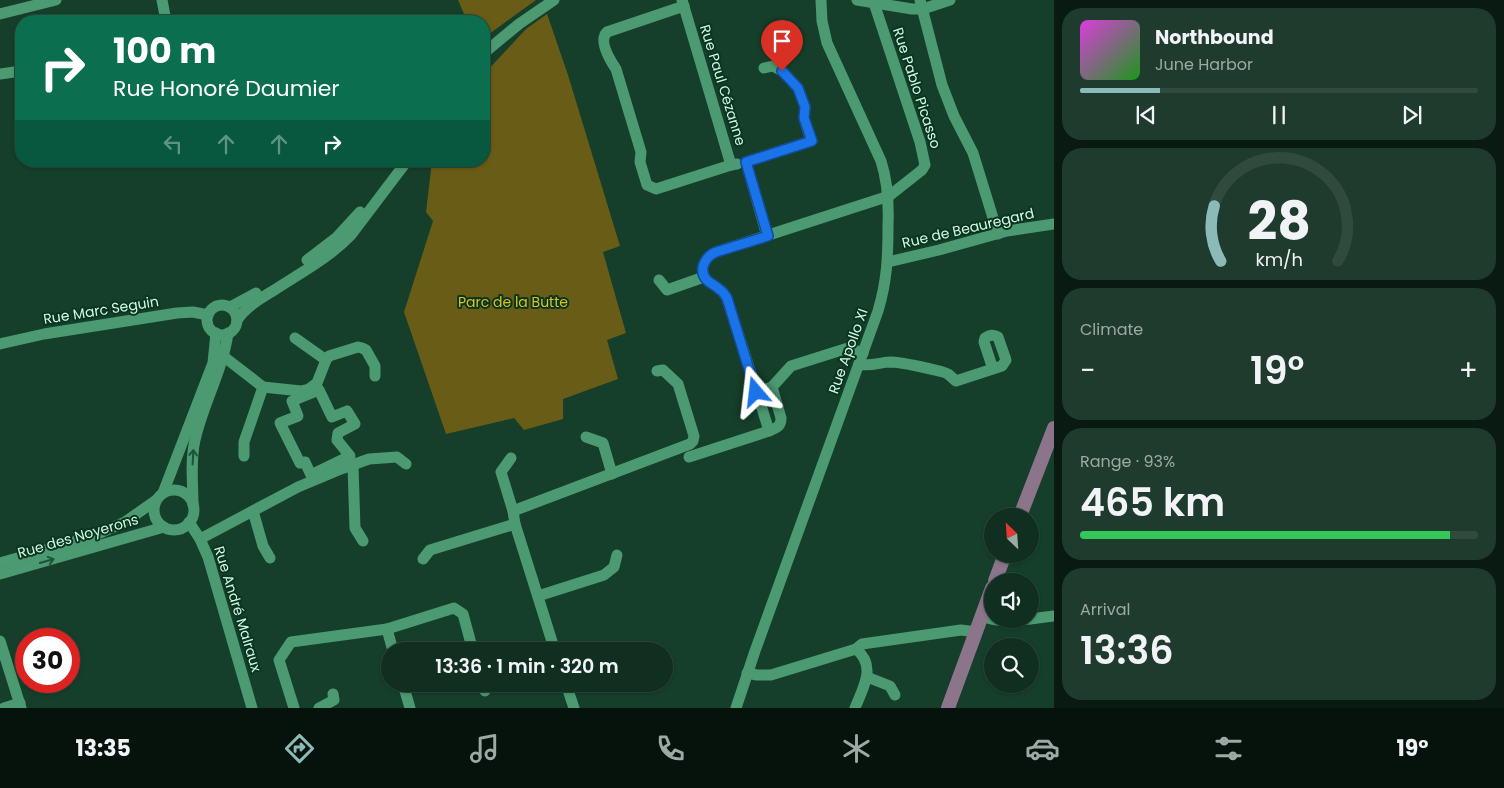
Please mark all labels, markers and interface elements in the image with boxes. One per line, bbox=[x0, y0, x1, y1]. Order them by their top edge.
pin bbox=[761, 20, 803, 71]
street label: Rue Paul Cézanne bbox=[695, 22, 751, 148]
text: Northbound bbox=[1155, 24, 1274, 51]
street label: Rue Pablo Picasso bbox=[888, 25, 946, 151]
text: 100 m bbox=[113, 26, 216, 75]
icon: arrive bbox=[768, 27, 796, 55]
icon: right bbox=[30, 35, 95, 100]
text: June Harbor bbox=[1155, 53, 1253, 76]
text: Rue Honoré Daumier bbox=[113, 73, 340, 104]
icon: previous bbox=[1132, 101, 1160, 129]
icon: pause bbox=[1265, 101, 1293, 129]
icon: next bbox=[1398, 101, 1426, 129]
icon: left bbox=[159, 130, 187, 158]
icon: ahead bbox=[212, 130, 240, 158]
icon: ahead bbox=[265, 130, 293, 158]
icon: right bbox=[318, 130, 346, 158]
text: 28 bbox=[1247, 185, 1311, 258]
street label: Rue de Beauregard bbox=[900, 203, 1036, 253]
text: km/h bbox=[1255, 247, 1303, 272]
street label: Rue Marc Seguin bbox=[42, 291, 160, 329]
park label: Parc de la Butte bbox=[458, 292, 568, 312]
street label: Rue Apollo XI bbox=[823, 306, 873, 396]
text: Climate bbox=[1080, 318, 1143, 341]
text: 19° bbox=[1250, 344, 1304, 397]
text: − bbox=[1080, 351, 1095, 390]
text: + bbox=[1459, 351, 1478, 390]
position arrow bbox=[729, 365, 781, 417]
one-way arrow bbox=[188, 449, 197, 465]
text: Range · 93% bbox=[1080, 450, 1175, 473]
text: 465 km bbox=[1080, 476, 1225, 529]
north arrow bbox=[984, 508, 1039, 562]
map controls bbox=[984, 508, 1039, 693]
street label: Rue des Noyerons bbox=[15, 509, 141, 563]
street label: Rue André Malraux bbox=[209, 544, 267, 675]
one-way arrow bbox=[38, 555, 54, 565]
button: sound bbox=[984, 573, 1039, 628]
text: Arrival bbox=[1080, 598, 1130, 621]
text: 13:36 bbox=[1080, 624, 1174, 677]
speed limit sign: 30 bbox=[15, 628, 80, 693]
button: search bbox=[984, 638, 1039, 693]
text: 13:36 · 1 min · 320 m bbox=[435, 653, 619, 680]
icon: directions bbox=[282, 731, 317, 766]
icon: music bbox=[467, 731, 502, 766]
icon: phone bbox=[653, 731, 688, 766]
icon: climate bbox=[839, 731, 874, 766]
icon: car bbox=[1025, 731, 1060, 766]
icon: filters bbox=[1211, 731, 1246, 766]
text: 13:35 bbox=[75, 733, 131, 764]
text: 19° bbox=[1397, 733, 1429, 764]

